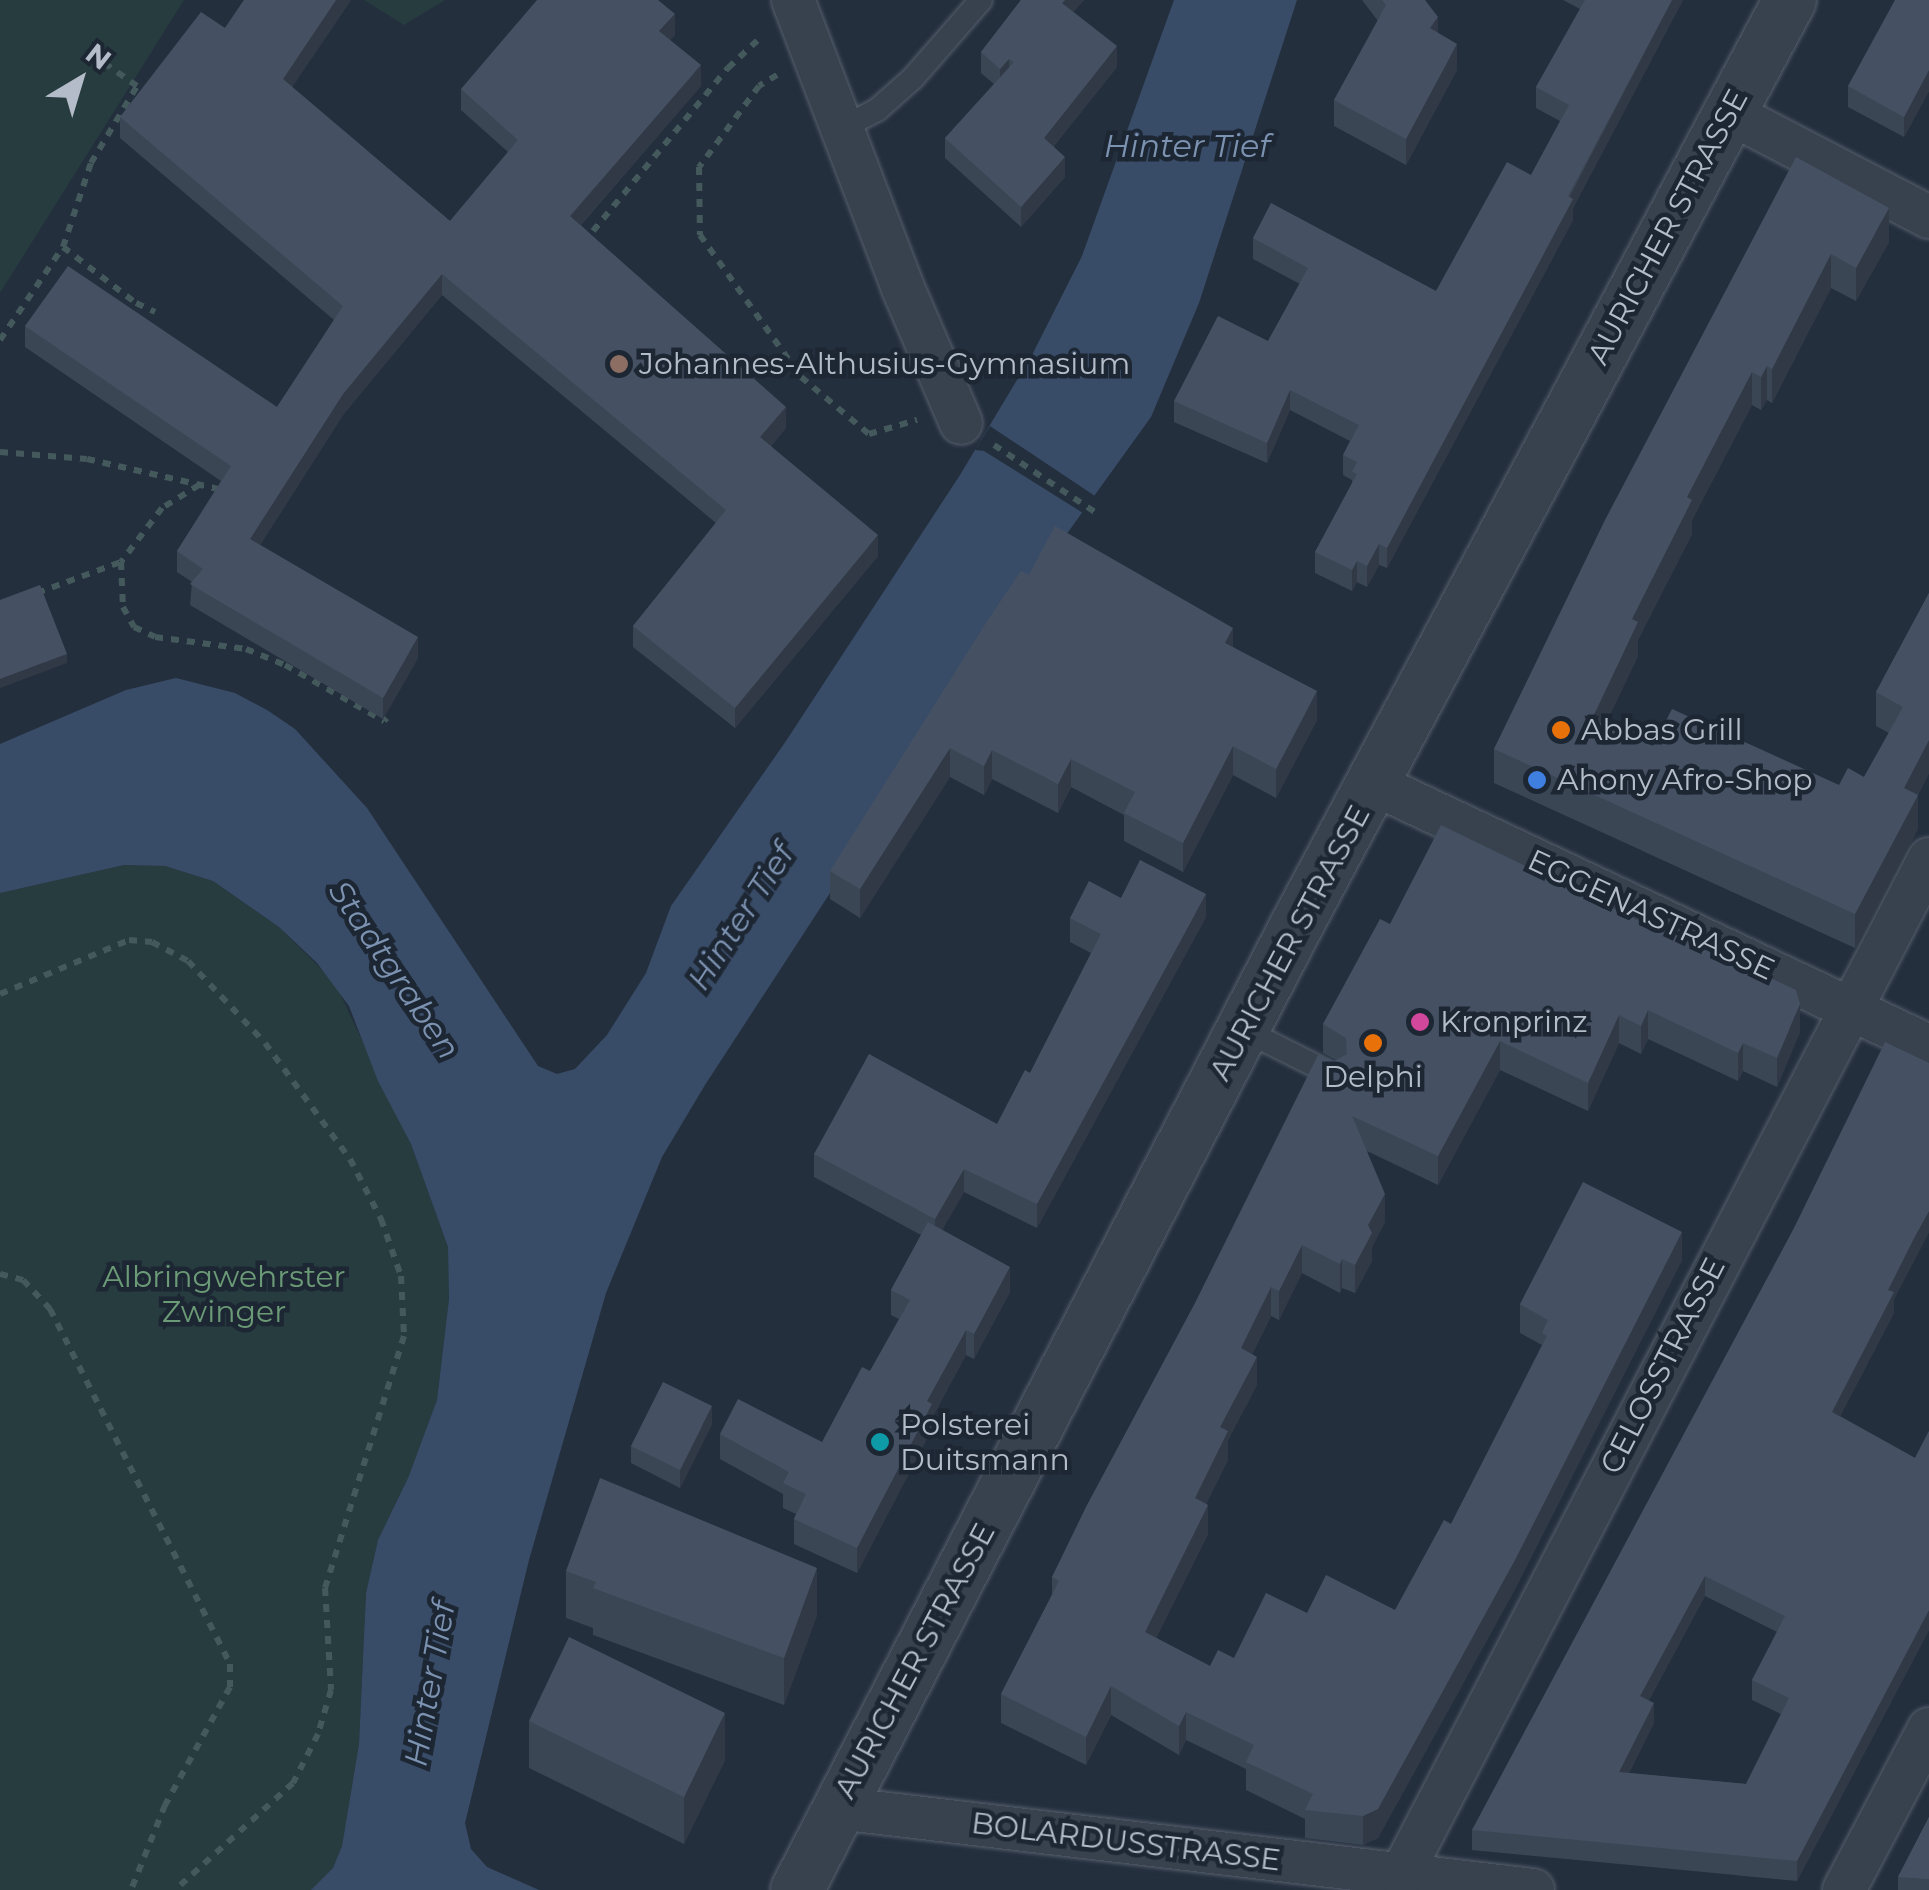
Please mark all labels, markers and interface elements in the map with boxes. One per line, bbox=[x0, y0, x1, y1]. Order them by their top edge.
north arrow bbox=[30, 30, 130, 130]
text: N bbox=[79, 36, 118, 77]
street label: AURICHER STRASSE bbox=[1580, 83, 1756, 371]
water label: Hinter Tief bbox=[1104, 127, 1270, 165]
place label: Johannes-Althusius-Gymnasium bbox=[639, 346, 1130, 382]
marker: Johannes-Althusius-Gymnasium bbox=[608, 353, 630, 375]
place label: Abbas Grill bbox=[1581, 712, 1742, 748]
marker: Abbas Grill bbox=[1550, 719, 1572, 741]
place label: Ahony Afro-Shop bbox=[1557, 762, 1813, 798]
marker: Ahony Afro-Shop bbox=[1526, 769, 1548, 791]
street label: AURICHER STRASSE bbox=[1202, 799, 1378, 1087]
water label: Hinter Tief bbox=[680, 837, 802, 997]
street label: EGGENASTRASSE bbox=[1522, 842, 1780, 988]
water label: Stadtgraben bbox=[320, 874, 468, 1066]
place label: Kronprinz bbox=[1440, 1004, 1588, 1040]
marker: Kronprinz bbox=[1409, 1011, 1431, 1033]
marker: Delphi bbox=[1362, 1032, 1384, 1054]
place label: Delphi bbox=[1323, 1059, 1423, 1095]
street label: CELOSSTRASSE bbox=[1593, 1252, 1733, 1480]
park label: Albringwehrster Zwinger bbox=[102, 1259, 346, 1330]
place label: Polsterei Duitsmann bbox=[900, 1407, 1070, 1478]
marker: Polsterei Duitsmann bbox=[869, 1431, 891, 1453]
street label: AURICHER STRASSE bbox=[827, 1517, 1003, 1805]
water label: Hinter Tief bbox=[397, 1599, 463, 1769]
street label: BOLARDUSSTRASSE bbox=[969, 1805, 1283, 1879]

